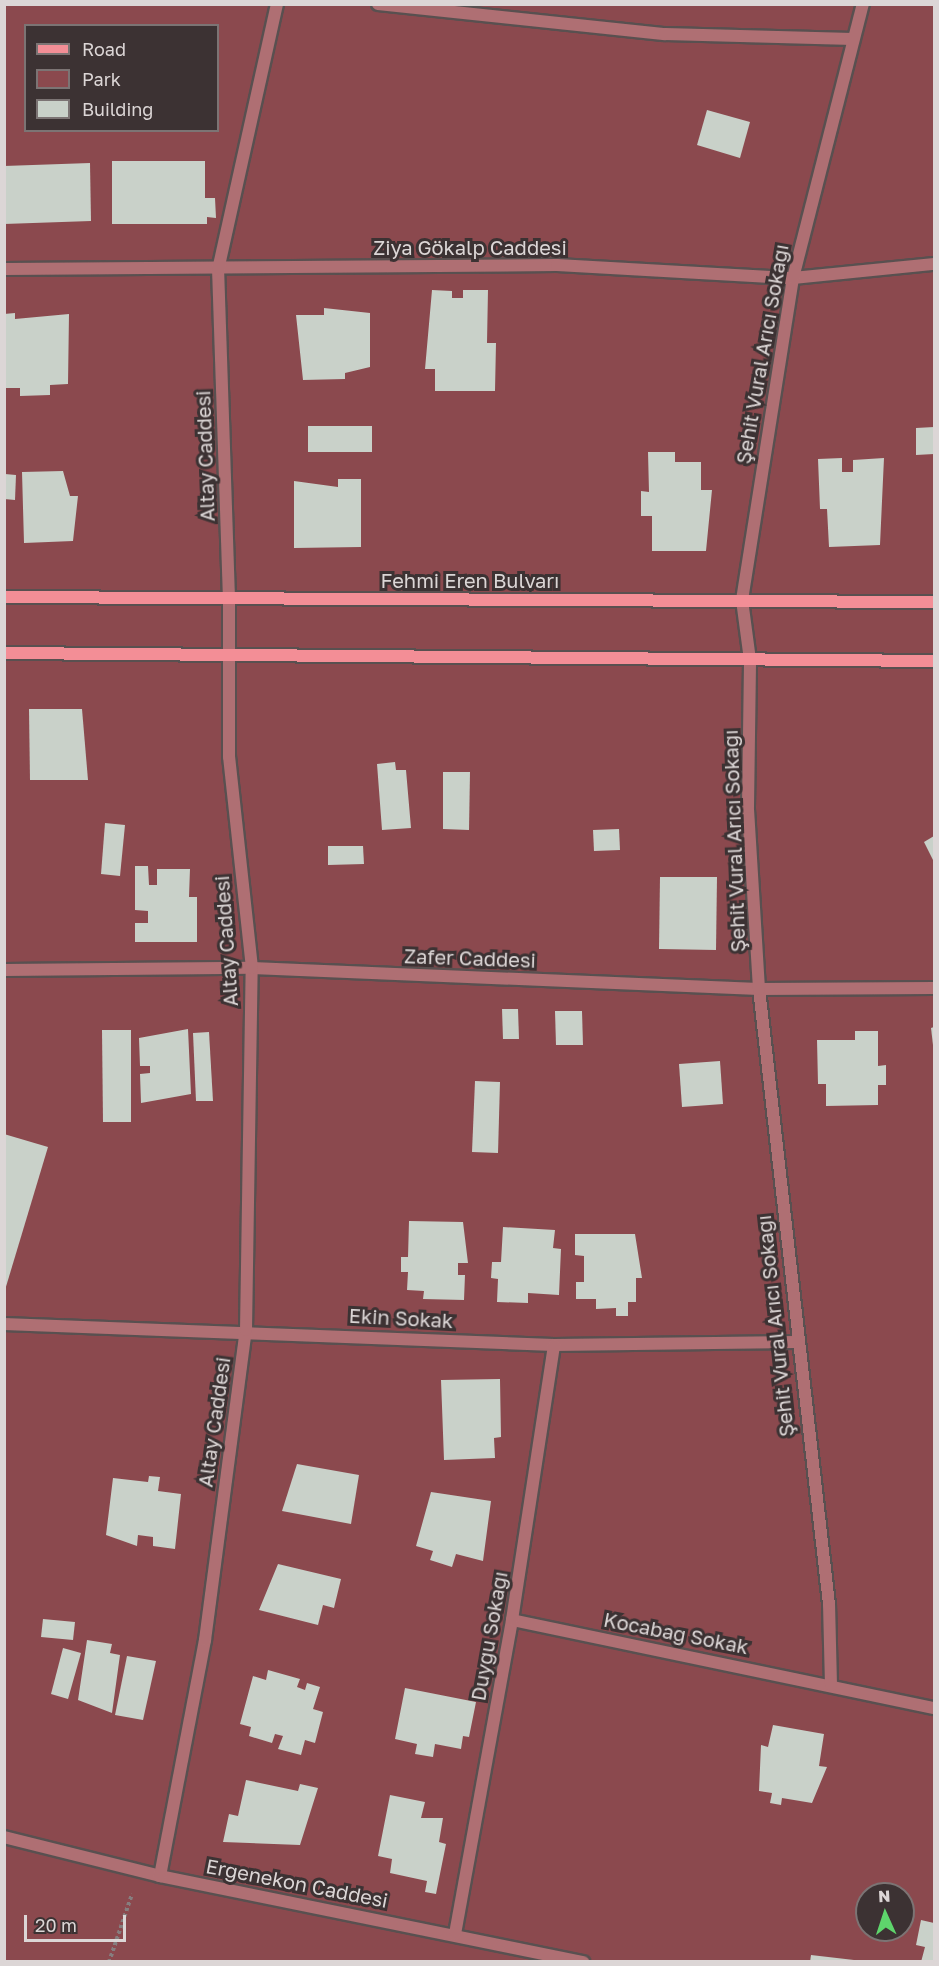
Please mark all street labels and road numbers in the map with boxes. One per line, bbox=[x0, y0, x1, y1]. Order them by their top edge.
street label: Ziya Gökalp Caddesi bbox=[373, 235, 567, 259]
street label: Şehit Vural Arıcı Sokağı bbox=[731, 242, 793, 466]
street label: Altay Caddesi bbox=[191, 390, 219, 522]
street label: Fehmi Eren Bulvarı bbox=[381, 568, 559, 592]
street label: Şehit Vural Arıcı Sokağı bbox=[718, 729, 750, 953]
street label: Altay Caddesi bbox=[209, 875, 243, 1007]
street label: Zafer Caddesi bbox=[404, 944, 536, 972]
street label: Şehit Vural Arıcı Sokağı bbox=[751, 1214, 799, 1438]
street label: Ekin Sokak bbox=[348, 1303, 454, 1333]
street label: Altay Caddesi bbox=[193, 1355, 235, 1489]
street label: Duygu Sokağı bbox=[466, 1569, 512, 1703]
street label: Kocabağ Sokak bbox=[602, 1607, 750, 1659]
street label: Ergenekon Caddesi bbox=[204, 1854, 390, 1912]

